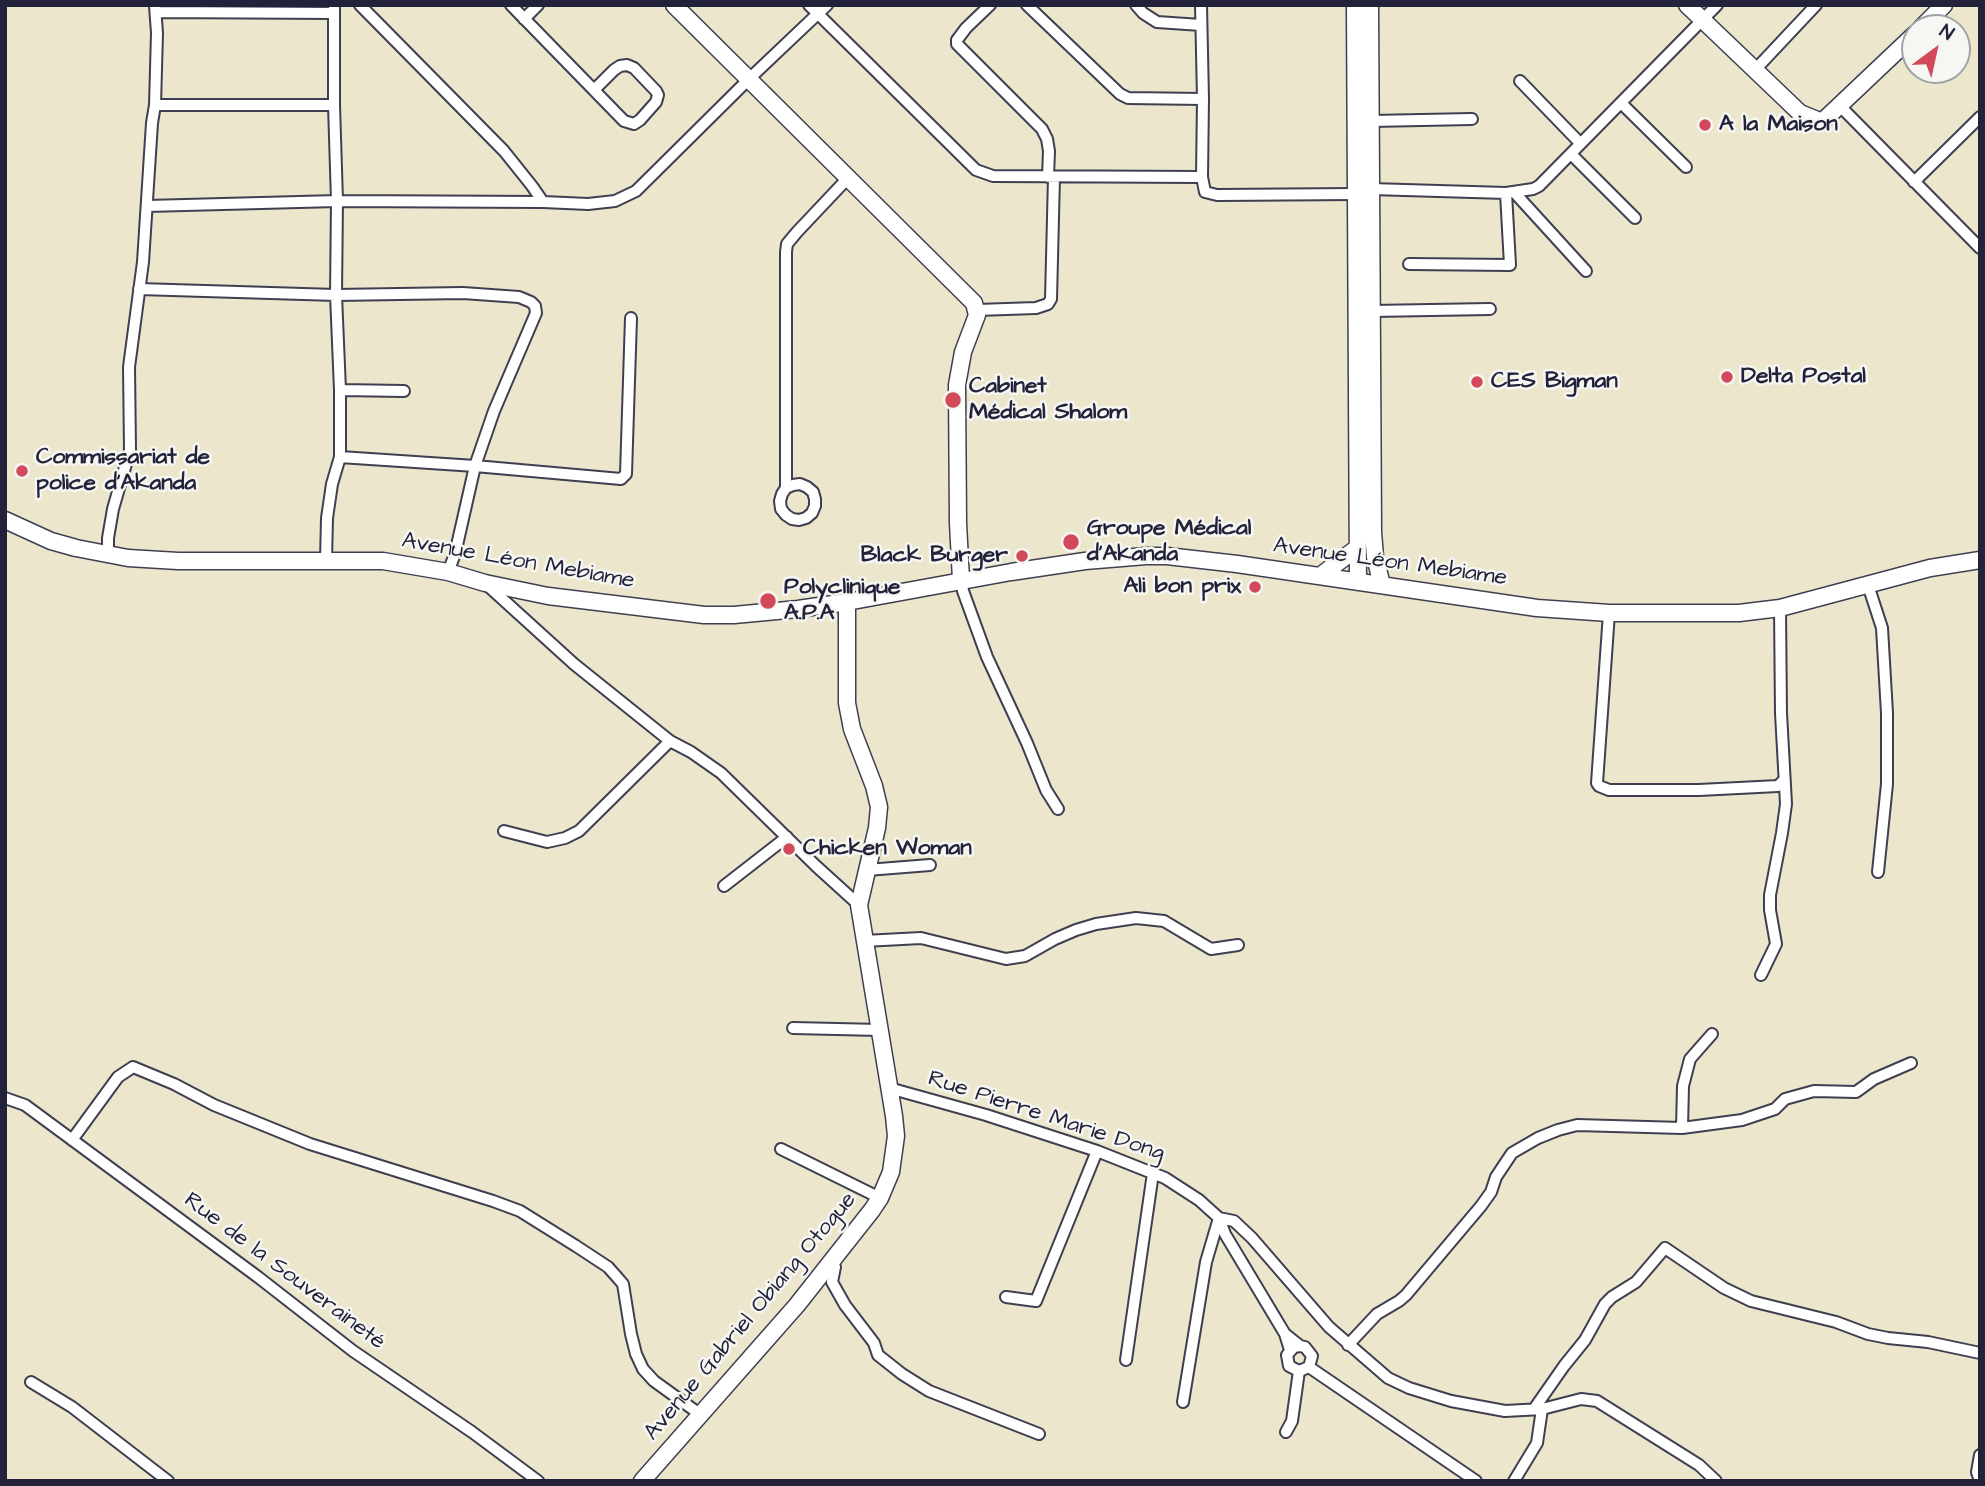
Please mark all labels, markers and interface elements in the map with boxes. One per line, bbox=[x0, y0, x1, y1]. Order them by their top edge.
north arrow bbox=[1901, 14, 1971, 84]
text: N bbox=[1934, 18, 1959, 47]
place label: A la Maison bbox=[1719, 111, 1838, 139]
marker: A la Maison bbox=[1697, 117, 1713, 133]
place label: Delta Postal bbox=[1741, 363, 1866, 391]
place label: CES Bigman bbox=[1491, 368, 1618, 396]
marker: Delta Postal bbox=[1719, 369, 1735, 385]
place label: Cabinet Médical Shalom bbox=[969, 373, 1127, 427]
marker: CES Bigman bbox=[1469, 374, 1485, 390]
marker: Cabinet Médical Shalom bbox=[943, 390, 963, 410]
place label: Commissariat de police d'Akanda bbox=[36, 444, 210, 498]
marker: Commissariat de police d'Akanda bbox=[14, 463, 30, 479]
place label: Groupe Médical d'Akanda bbox=[1087, 515, 1251, 569]
street label: Avenue Léon Mebiame bbox=[399, 528, 637, 596]
marker: Groupe Médical d'Akanda bbox=[1061, 532, 1081, 552]
street label: Avenue Léon Mebiame bbox=[1271, 533, 1509, 593]
place label: Black Burger bbox=[861, 542, 1008, 570]
marker: Black Burger bbox=[1014, 548, 1030, 564]
place label: Ali bon prix bbox=[1124, 573, 1241, 601]
place label: Polyclinique A.P.A bbox=[784, 574, 900, 628]
marker: Ali bon prix bbox=[1247, 579, 1263, 595]
marker: Polyclinique A.P.A bbox=[758, 591, 778, 611]
place label: Chicken Woman bbox=[803, 835, 972, 863]
marker: Chicken Woman bbox=[781, 841, 797, 857]
street label: Rue Pierre Marie Dong bbox=[924, 1066, 1168, 1168]
street label: Rue de la Souveraineté bbox=[178, 1187, 390, 1357]
street label: Avenue Gabriel Obiang Otogue bbox=[639, 1187, 863, 1447]

